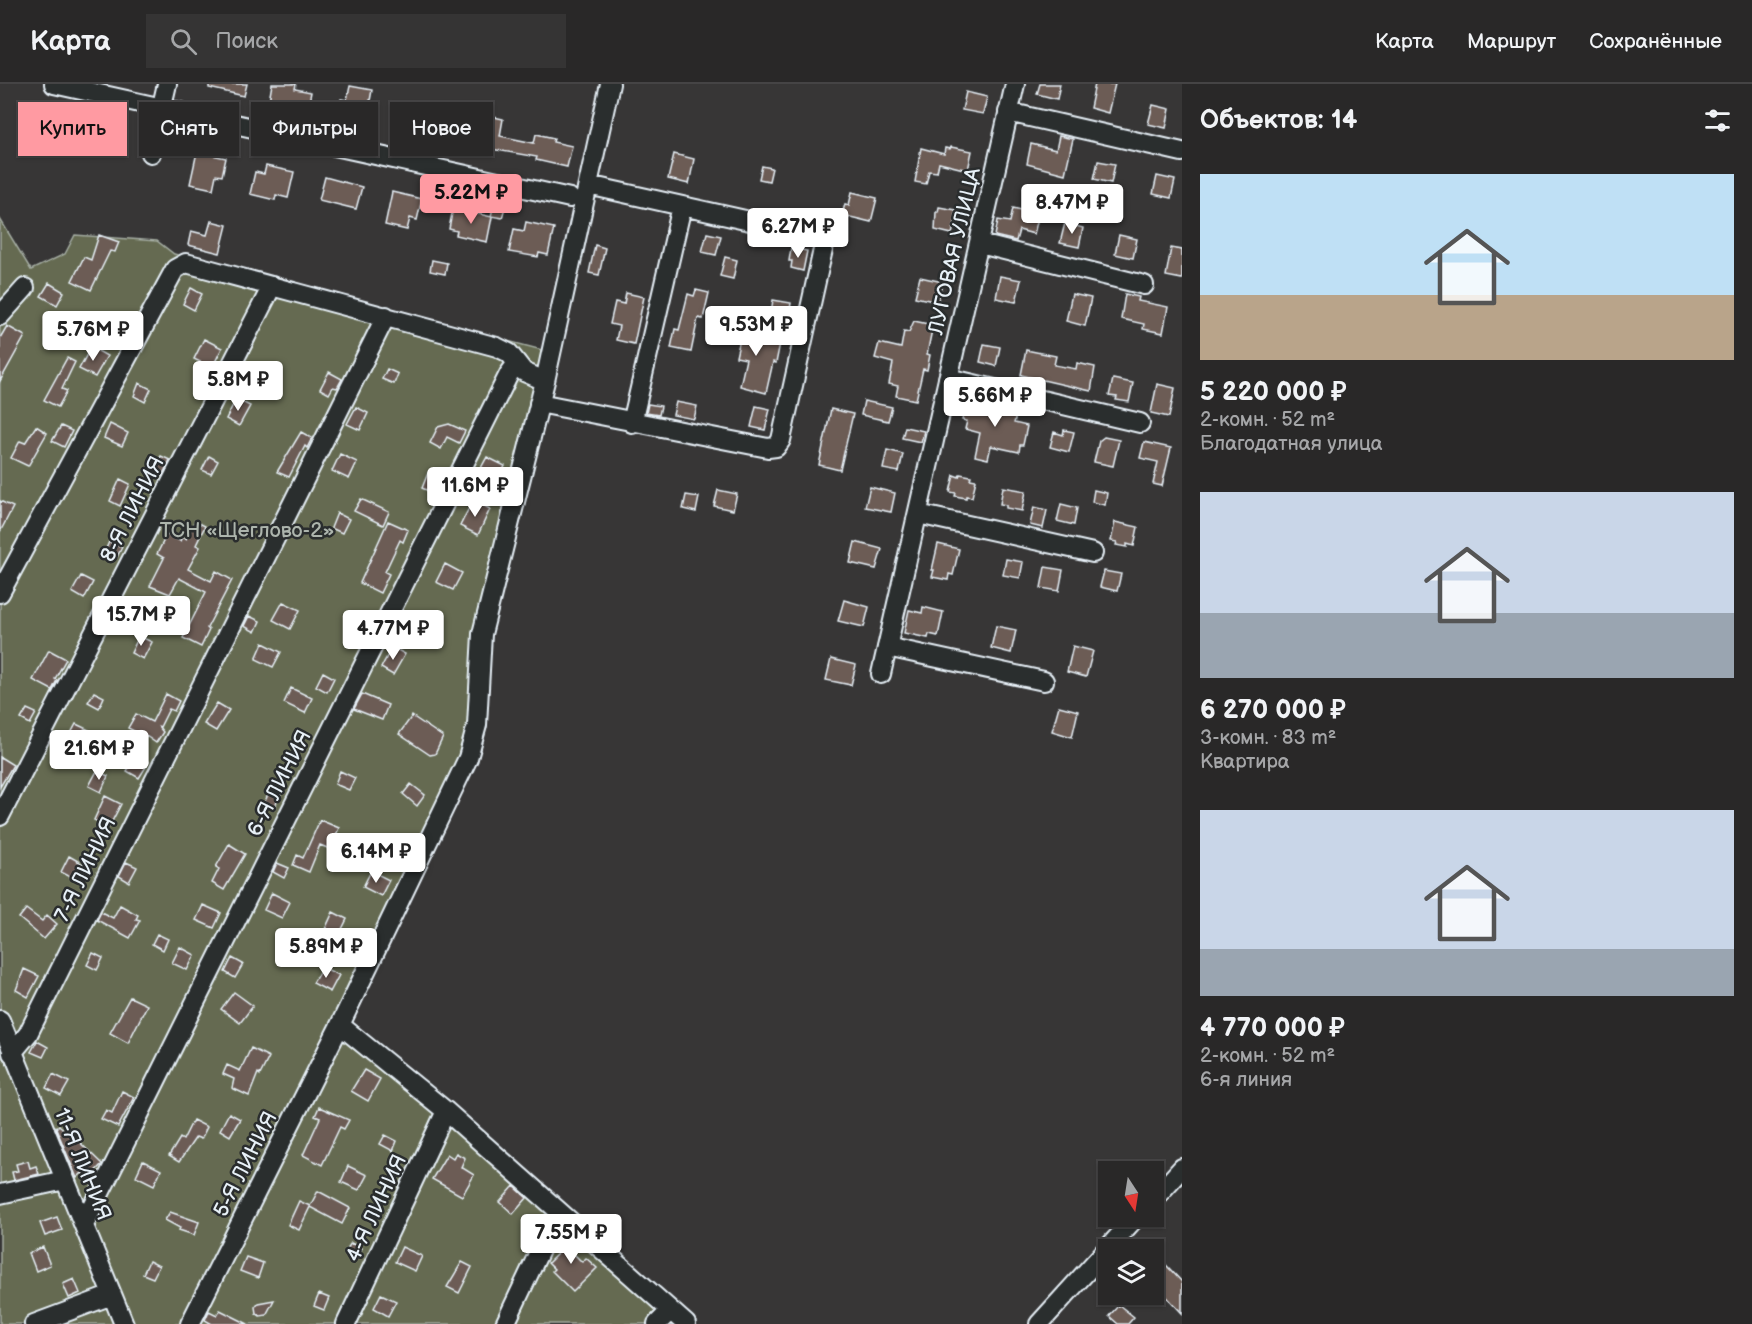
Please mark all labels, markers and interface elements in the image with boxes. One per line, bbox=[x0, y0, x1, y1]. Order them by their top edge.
search box bbox=[146, 14, 566, 68]
text: Карта bbox=[30, 25, 110, 58]
icon: search bbox=[167, 25, 200, 58]
text: Поиск bbox=[215, 28, 278, 55]
text: Карта bbox=[1375, 29, 1434, 54]
text: Маршрут bbox=[1467, 29, 1556, 54]
text: Сохранённые bbox=[1589, 29, 1722, 54]
chip: Купить bbox=[18, 102, 127, 156]
chip: Снять bbox=[139, 102, 239, 156]
chip: Фильтры bbox=[251, 102, 378, 156]
chip: Новое bbox=[390, 102, 493, 156]
icon: filters bbox=[1701, 104, 1734, 137]
text: Объектов: 14 bbox=[1200, 105, 1357, 136]
street label: ЛУГОВАЯ УЛИЦА bbox=[923, 165, 986, 338]
pin: 5.22M ₽ bbox=[416, 174, 526, 225]
text: 5.22M ₽ bbox=[434, 181, 508, 205]
pin: 8.47M ₽ bbox=[1017, 184, 1127, 235]
text: 8.47M ₽ bbox=[1035, 191, 1109, 215]
pin: 6.27M ₽ bbox=[743, 208, 853, 259]
icon: home bbox=[1413, 213, 1521, 321]
text: 6.27M ₽ bbox=[761, 215, 835, 239]
pin: 9.53M ₽ bbox=[701, 306, 811, 357]
pin: 5.76M ₽ bbox=[38, 311, 148, 362]
text: 9.53M ₽ bbox=[719, 313, 793, 337]
text: 5.76M ₽ bbox=[56, 318, 130, 342]
pin: 5.8M ₽ bbox=[189, 361, 287, 412]
text: 5.8M ₽ bbox=[207, 368, 269, 392]
pin: 5.66M ₽ bbox=[940, 377, 1050, 428]
text: 5 220 000 ₽ bbox=[1200, 377, 1347, 408]
text: 5.66M ₽ bbox=[958, 384, 1032, 408]
text: 2-комн. · 52 m² bbox=[1200, 408, 1335, 432]
text: Благодатная улица bbox=[1200, 432, 1383, 456]
street label: 8-Я ЛИНИЯ bbox=[95, 452, 170, 566]
pin: 11.6M ₽ bbox=[420, 467, 530, 518]
text: 11.6M ₽ bbox=[441, 474, 509, 498]
park label: ТСН «Щеглово-2» bbox=[160, 518, 334, 543]
icon: home bbox=[1413, 531, 1521, 639]
pin: 15.7M ₽ bbox=[86, 596, 196, 647]
text: 15.7M ₽ bbox=[106, 603, 176, 627]
pin: 4.77M ₽ bbox=[338, 610, 448, 661]
text: 4.77M ₽ bbox=[357, 617, 429, 641]
text: 6 270 000 ₽ bbox=[1200, 695, 1346, 726]
street label: 6-Я ЛИНИЯ bbox=[242, 726, 317, 840]
text: 3-комн. · 83 m² bbox=[1200, 726, 1336, 750]
pin: 21.6M ₽ bbox=[44, 730, 154, 781]
text: 21.6M ₽ bbox=[64, 737, 134, 761]
text: Квартира bbox=[1200, 750, 1290, 774]
street label: 7-Я ЛИНИЯ bbox=[49, 813, 121, 926]
pin: 6.14M ₽ bbox=[321, 833, 431, 884]
text: 6.14M ₽ bbox=[341, 840, 412, 864]
icon: home bbox=[1413, 849, 1521, 957]
pin: 5.89M ₽ bbox=[271, 928, 381, 979]
text: 5.89M ₽ bbox=[289, 935, 363, 959]
text: 4 770 000 ₽ bbox=[1200, 1013, 1345, 1044]
text: 2-комн. · 52 m² bbox=[1200, 1044, 1335, 1068]
text: 6-я линия bbox=[1200, 1068, 1292, 1092]
street label: 11-Я ЛИНИЯ bbox=[49, 1104, 116, 1224]
street label: 5-Я ЛИНИЯ bbox=[208, 1107, 283, 1221]
street label: 4-Я ЛИНИЯ bbox=[341, 1151, 412, 1266]
north arrow bbox=[1098, 1161, 1164, 1227]
map controls bbox=[1098, 1161, 1164, 1305]
pin: 7.55M ₽ bbox=[516, 1214, 626, 1265]
text: 7.55M ₽ bbox=[535, 1221, 607, 1245]
button: layers bbox=[1098, 1239, 1164, 1305]

